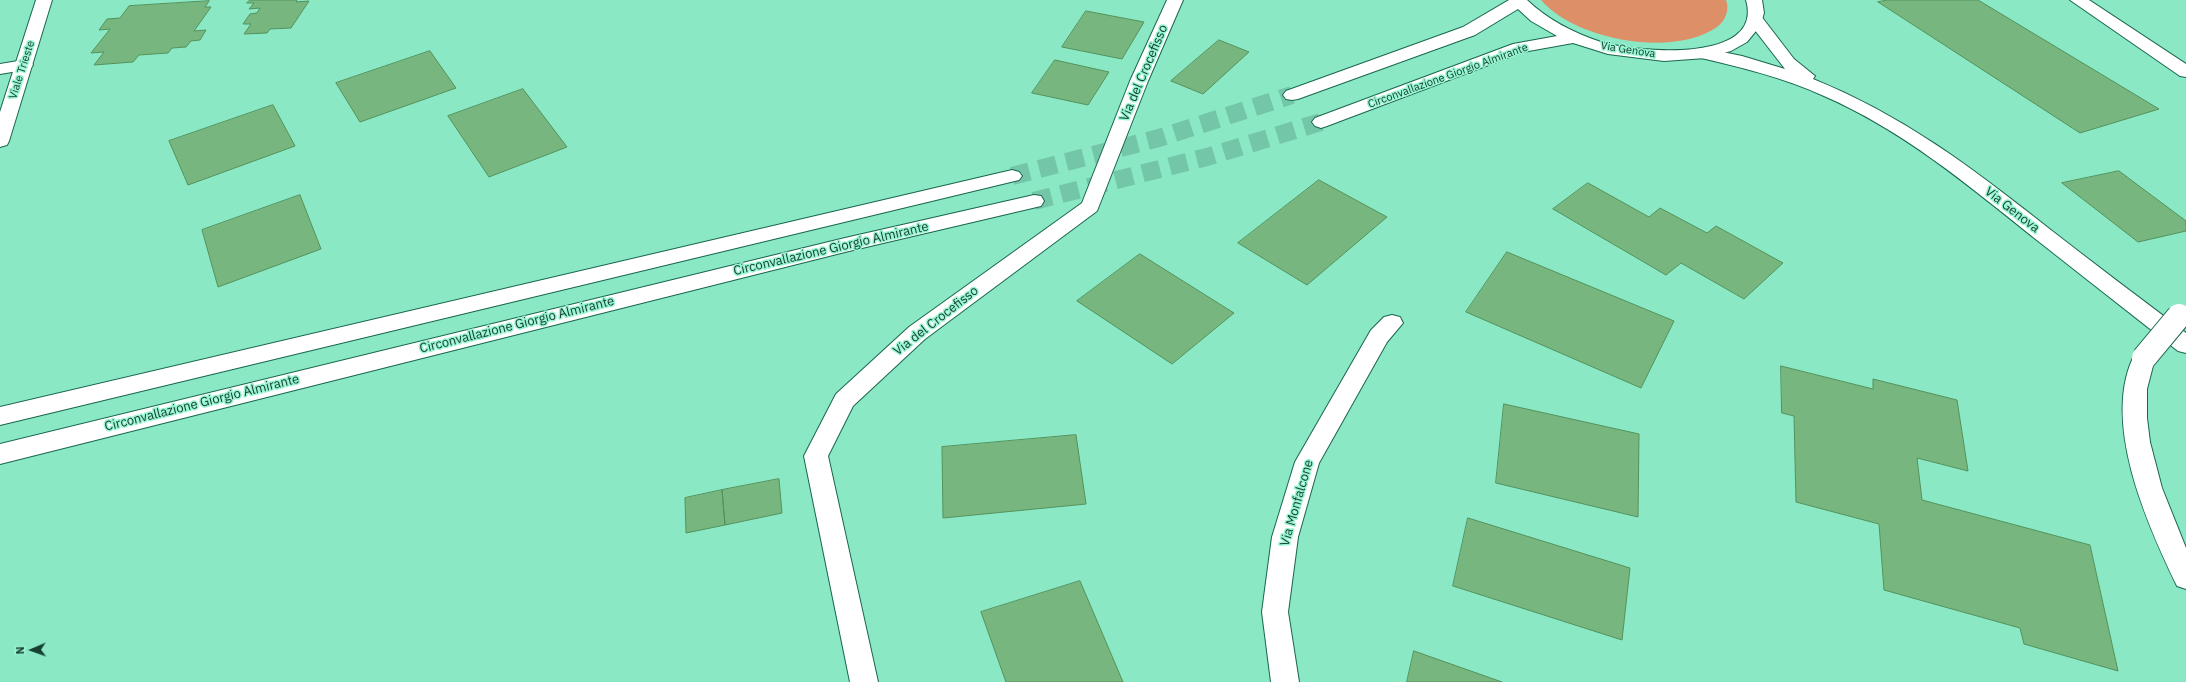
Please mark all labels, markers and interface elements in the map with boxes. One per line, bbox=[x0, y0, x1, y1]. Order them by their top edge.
street label: Via del Crocefisso bbox=[1117, 22, 1171, 124]
street label: Viale Trieste bbox=[6, 39, 38, 101]
street label: Via Genova bbox=[1600, 39, 1656, 61]
street label: Circonvallazione Giorgio Almirante bbox=[1366, 41, 1530, 111]
street label: Via Genova bbox=[1982, 184, 2042, 236]
street label: Circonvallazione Giorgio Almirante bbox=[732, 219, 930, 279]
street label: Via del Crocefisso bbox=[890, 283, 982, 359]
street label: Circonvallazione Giorgio Almirante bbox=[418, 293, 616, 357]
street label: Circonvallazione Giorgio Almirante bbox=[103, 371, 301, 435]
street label: Via Monfalcone bbox=[1277, 458, 1317, 548]
north arrow bbox=[12, 630, 52, 670]
text: N bbox=[13, 646, 27, 655]

